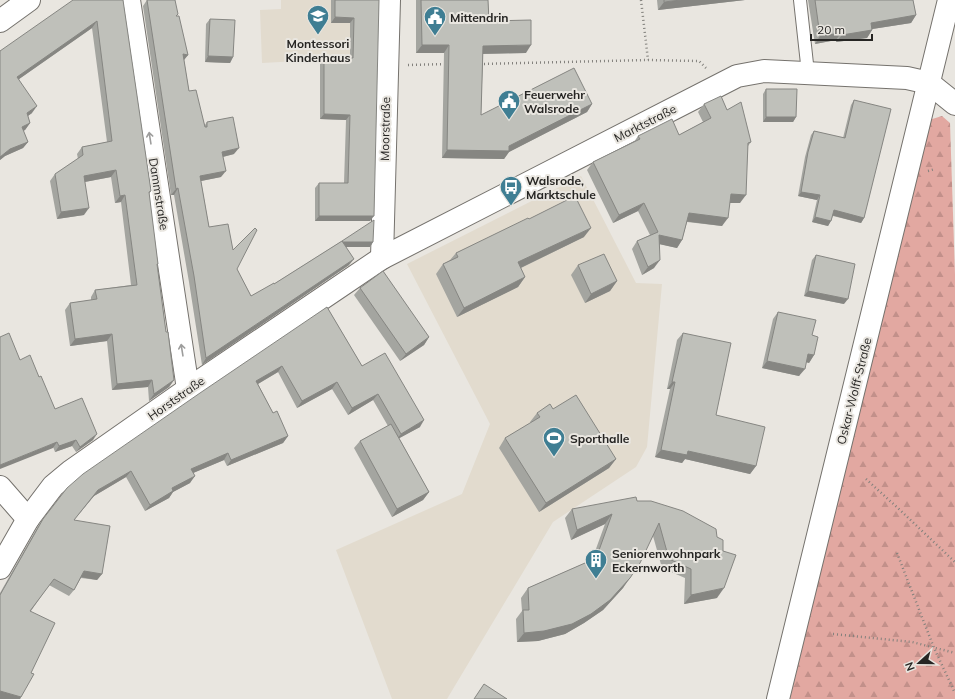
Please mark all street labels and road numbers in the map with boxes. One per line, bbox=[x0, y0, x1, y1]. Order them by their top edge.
street label: Moorstraße bbox=[377, 97, 393, 161]
street label: Marktstraße bbox=[611, 101, 679, 145]
street label: Dammstraße bbox=[146, 157, 172, 231]
street label: Oskar-Wolff-Straße bbox=[833, 336, 875, 446]
street label: Horststraße bbox=[145, 373, 207, 423]

